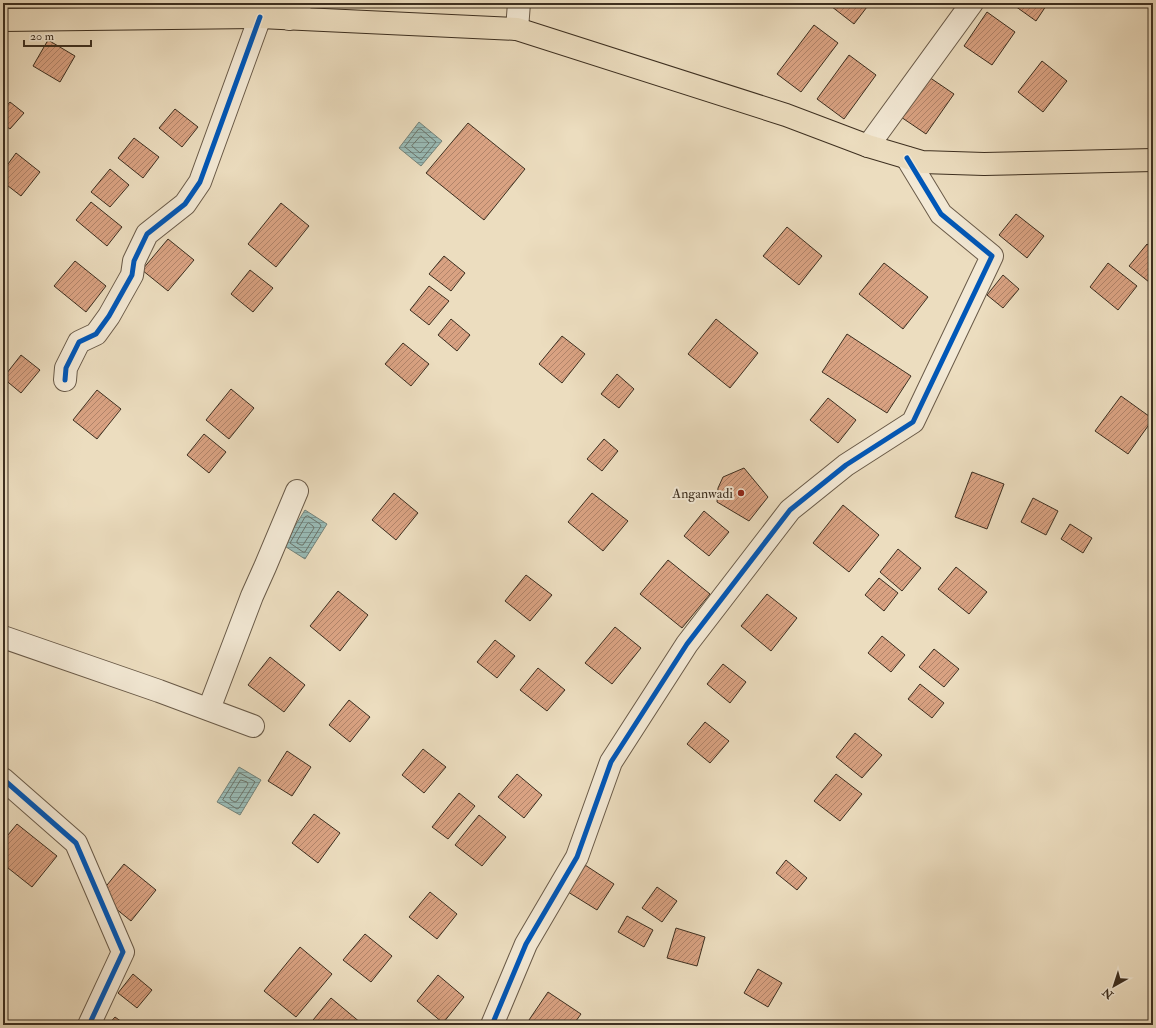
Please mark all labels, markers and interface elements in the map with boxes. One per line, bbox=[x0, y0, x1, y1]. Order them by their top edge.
scale bar bbox=[24, 22, 91, 48]
text: 20 m bbox=[30, 29, 55, 44]
place label: Anganwadi bbox=[671, 485, 733, 502]
marker: Anganwadi bbox=[736, 488, 746, 498]
north arrow bbox=[1094, 966, 1134, 1006]
text: N bbox=[1099, 985, 1117, 1002]

